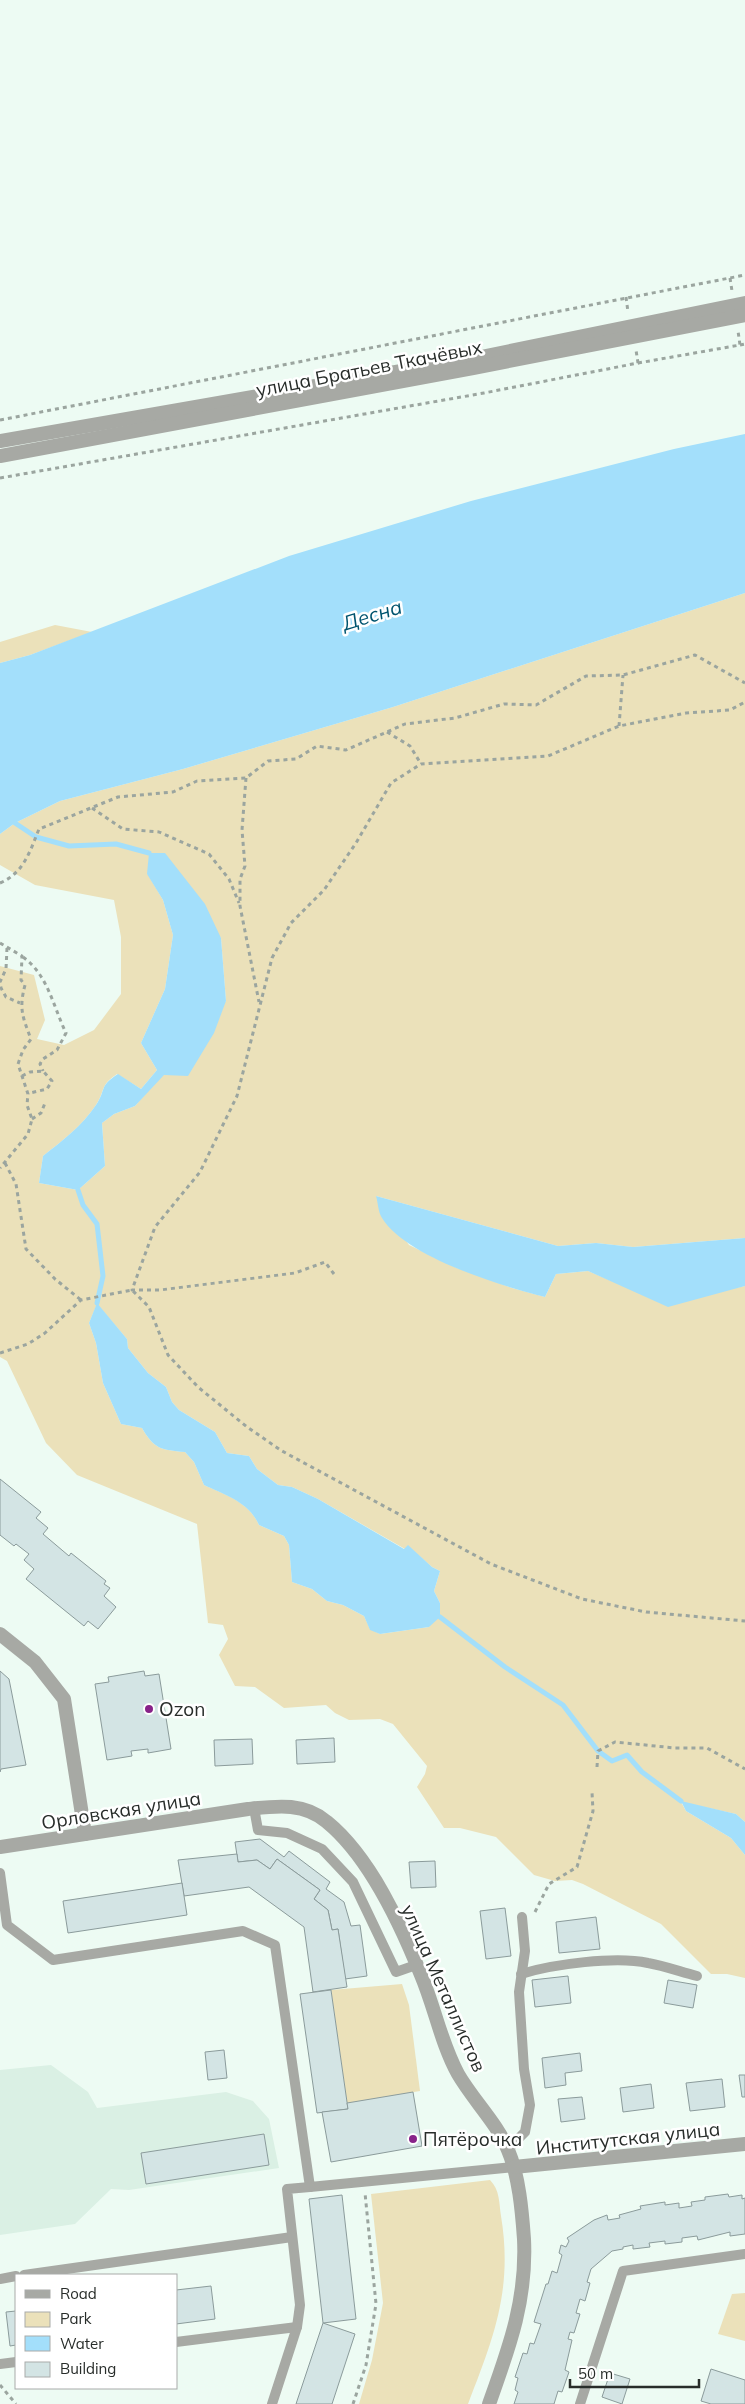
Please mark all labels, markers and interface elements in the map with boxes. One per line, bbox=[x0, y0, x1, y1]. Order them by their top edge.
street label: улица Братьев Ткачёвых bbox=[254, 334, 485, 402]
water label: Десна bbox=[338, 594, 405, 636]
place label: Ozon bbox=[159, 1697, 205, 1721]
marker: Ozon bbox=[143, 1703, 155, 1715]
street label: Орловская улица bbox=[40, 1786, 202, 1834]
street label: улица Металлистов bbox=[396, 1901, 492, 2075]
street label: Институтская улица bbox=[535, 2116, 721, 2160]
place label: Пятёрочка bbox=[423, 2127, 522, 2151]
marker: Пятёрочка bbox=[407, 2133, 419, 2145]
legend bbox=[15, 2274, 178, 2389]
text: Road bbox=[60, 2284, 97, 2303]
text: Park bbox=[60, 2309, 92, 2328]
text: Water bbox=[60, 2334, 104, 2353]
scale bar bbox=[570, 2356, 699, 2388]
text: Building bbox=[60, 2359, 116, 2378]
text: 50 m bbox=[578, 2364, 613, 2383]

